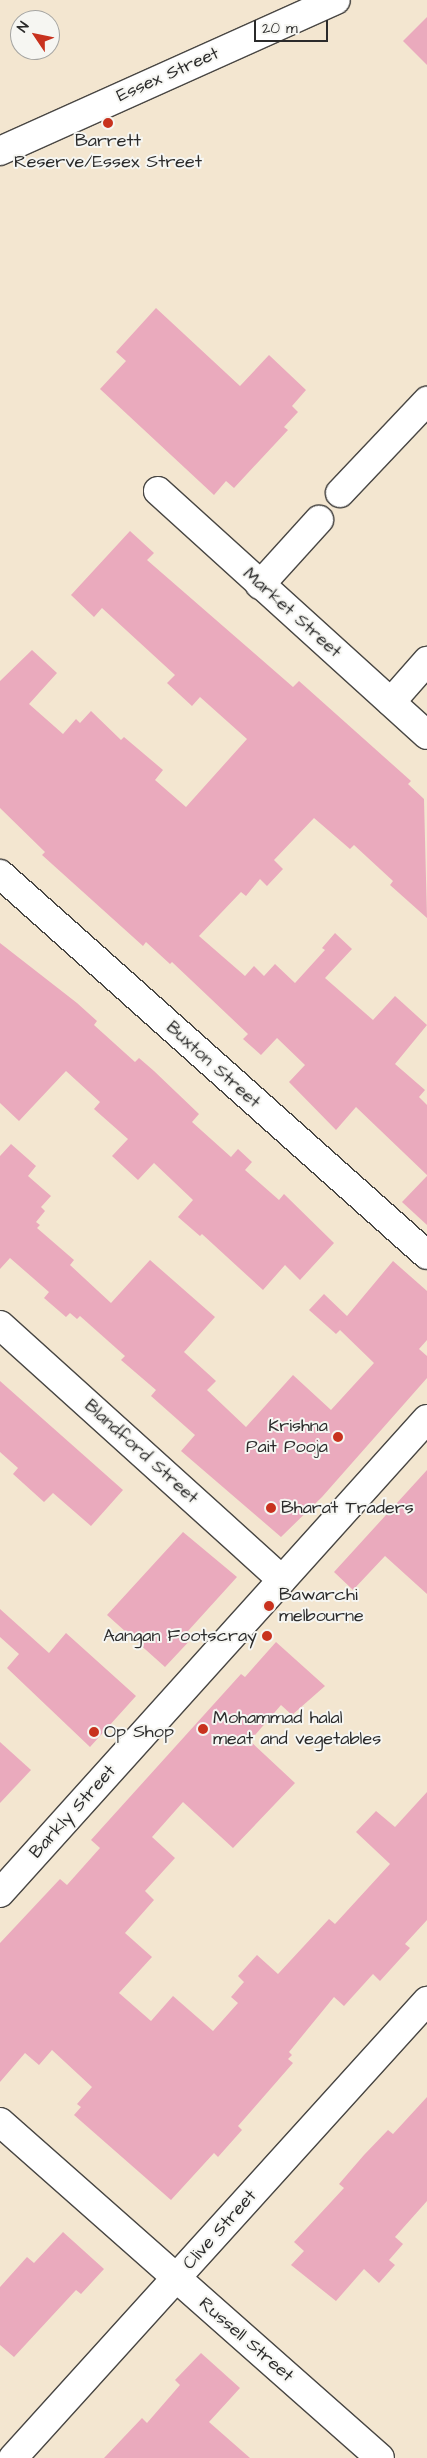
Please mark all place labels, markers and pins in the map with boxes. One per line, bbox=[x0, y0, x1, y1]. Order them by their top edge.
marker: Barrett Reserve/Essex Street bbox=[102, 117, 114, 129]
place label: Barrett Reserve/Essex Street bbox=[14, 131, 202, 173]
place label: Krishna Pait Pooja bbox=[246, 1416, 328, 1458]
marker: Krishna Pait Pooja bbox=[332, 1431, 344, 1443]
place label: Bharat Traders bbox=[281, 1497, 414, 1519]
marker: Bharat Traders bbox=[265, 1502, 277, 1514]
place label: Bawarchi melbourne bbox=[279, 1585, 364, 1628]
marker: Bawarchi melbourne bbox=[263, 1600, 275, 1612]
place label: Aangan Footscray bbox=[103, 1625, 257, 1647]
marker: Aangan Footscray bbox=[261, 1630, 273, 1642]
place label: Mohammad halal meat and vegetables bbox=[213, 1708, 381, 1750]
place label: Op Shop bbox=[104, 1721, 174, 1743]
marker: Mohammad halal meat and vegetables bbox=[197, 1723, 209, 1735]
marker: Op Shop bbox=[88, 1726, 100, 1738]

